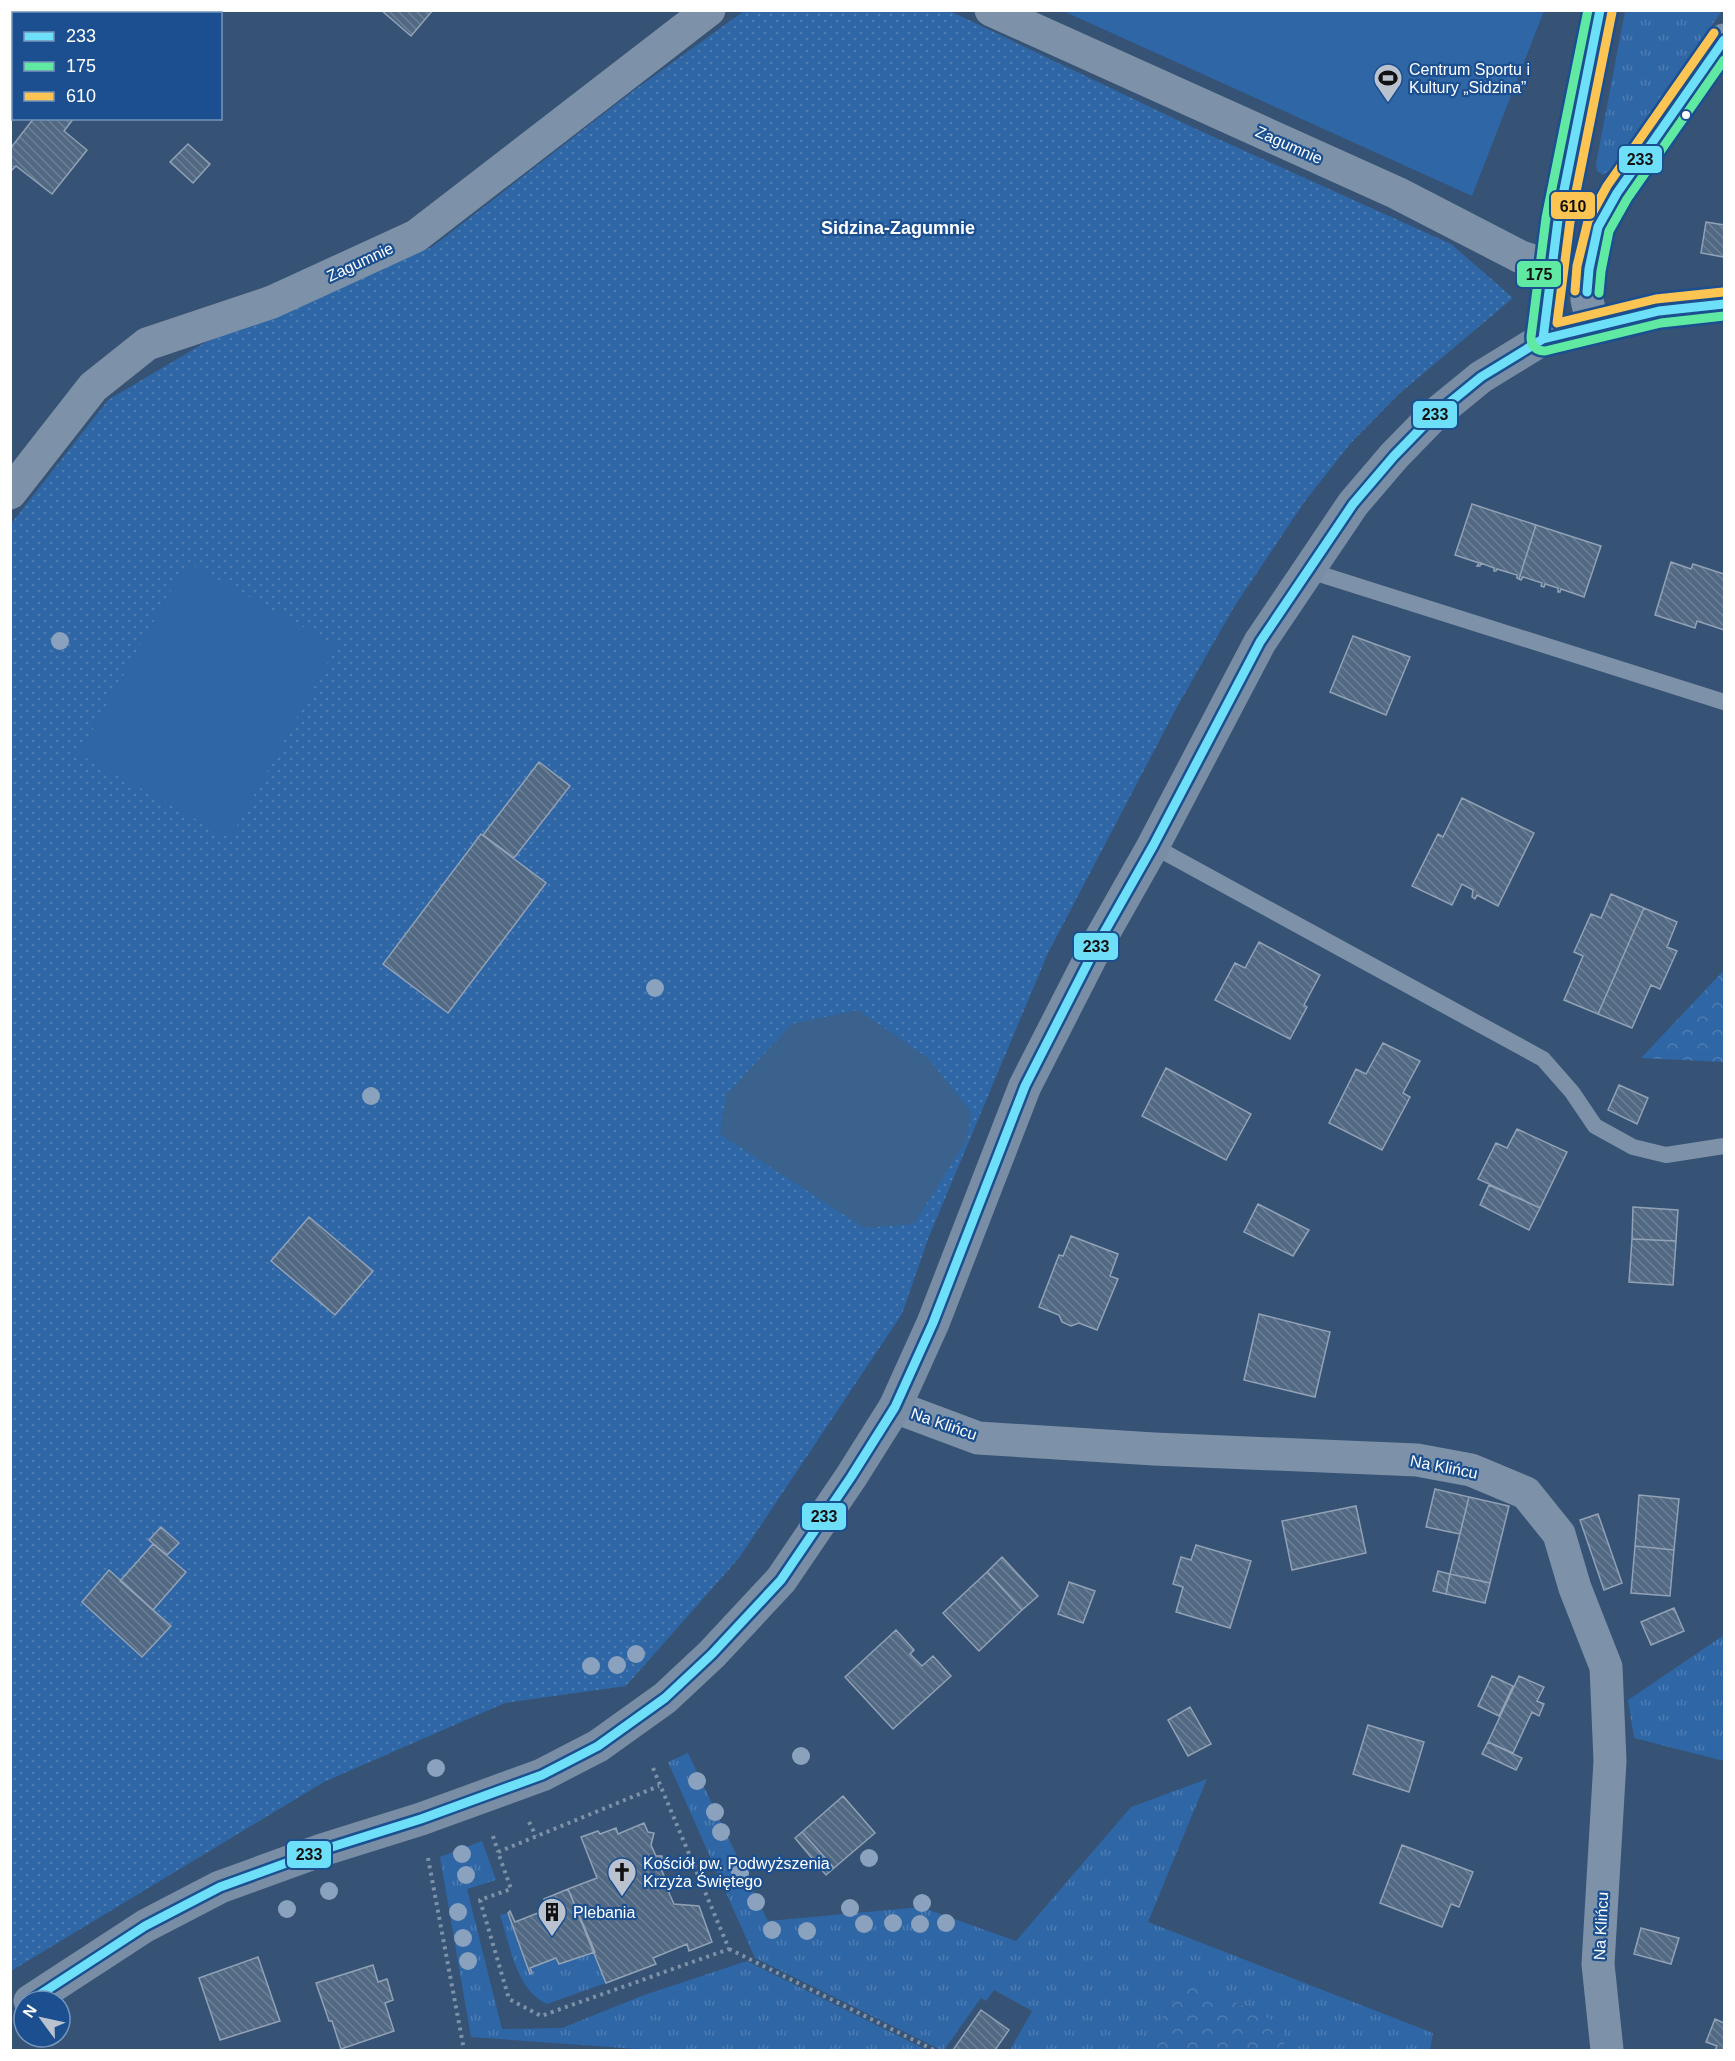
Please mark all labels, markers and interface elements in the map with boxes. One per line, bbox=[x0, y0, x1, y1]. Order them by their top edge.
legend bbox=[12, 12, 222, 120]
text: 233 bbox=[66, 26, 96, 46]
text: 175 bbox=[66, 56, 96, 76]
place label: Centrum Sportu i Kultury „Sidzina” bbox=[1409, 61, 1530, 96]
sports icon: Centrum Sportu i Kultury „Sidzina” bbox=[1372, 62, 1404, 104]
text: 610 bbox=[66, 86, 96, 106]
unlabelled marker bbox=[1680, 109, 1692, 121]
street label: Zagumnie bbox=[1253, 123, 1325, 167]
line badge: 233 bbox=[1618, 145, 1663, 174]
text: 233 bbox=[1627, 151, 1653, 168]
line badge: 610 bbox=[1550, 191, 1596, 220]
text: 610 bbox=[1560, 198, 1586, 215]
district label: Sidzina-Zagumnie bbox=[821, 218, 975, 238]
street label: Zagumnie bbox=[324, 239, 396, 285]
line badge: 175 bbox=[1516, 260, 1562, 288]
text: 175 bbox=[1526, 266, 1552, 283]
line badge: 233 bbox=[1412, 400, 1458, 429]
text: 233 bbox=[1422, 406, 1448, 423]
line badge: 233 bbox=[1073, 932, 1119, 961]
text: 233 bbox=[1083, 938, 1109, 955]
street label: Na Klińcu bbox=[909, 1405, 979, 1443]
street label: Na Klińcu bbox=[1409, 1452, 1479, 1482]
line badge: 233 bbox=[801, 1502, 847, 1531]
text: 233 bbox=[811, 1508, 837, 1525]
line badge: 233 bbox=[286, 1840, 332, 1869]
text: 233 bbox=[296, 1846, 322, 1863]
place label: Kościół pw. Podwyższenia Krzyża Świętego bbox=[643, 1855, 830, 1890]
church icon: Kościół pw. Podwyższenia Krzyża Świętego bbox=[606, 1856, 638, 1898]
street label: Na Klińcu bbox=[1591, 1891, 1611, 1961]
building icon: Plebania bbox=[536, 1896, 568, 1938]
place label: Plebania bbox=[573, 1904, 635, 1921]
north arrow bbox=[12, 1989, 72, 2049]
text: N bbox=[20, 2002, 40, 2021]

